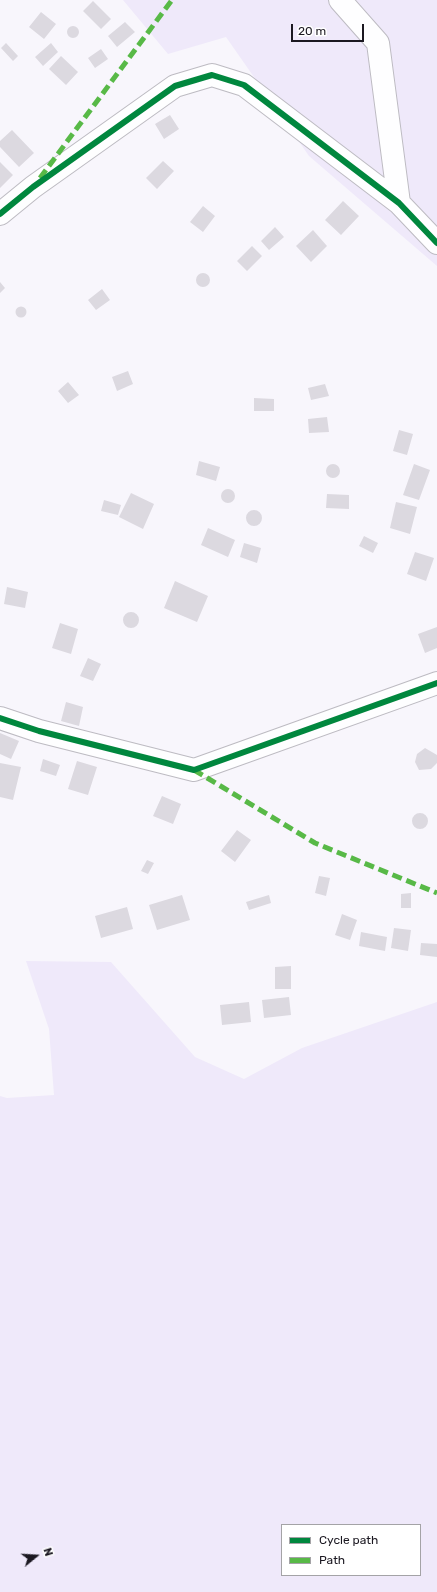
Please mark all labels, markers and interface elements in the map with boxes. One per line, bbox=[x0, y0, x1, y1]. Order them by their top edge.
scale bar bbox=[293, 16, 366, 42]
text: 20 m bbox=[298, 24, 326, 38]
legend bbox=[281, 1524, 421, 1576]
text: Cycle path bbox=[319, 1533, 378, 1547]
north arrow bbox=[16, 1536, 56, 1576]
text: N bbox=[40, 1546, 55, 1558]
text: Path bbox=[319, 1553, 345, 1567]

